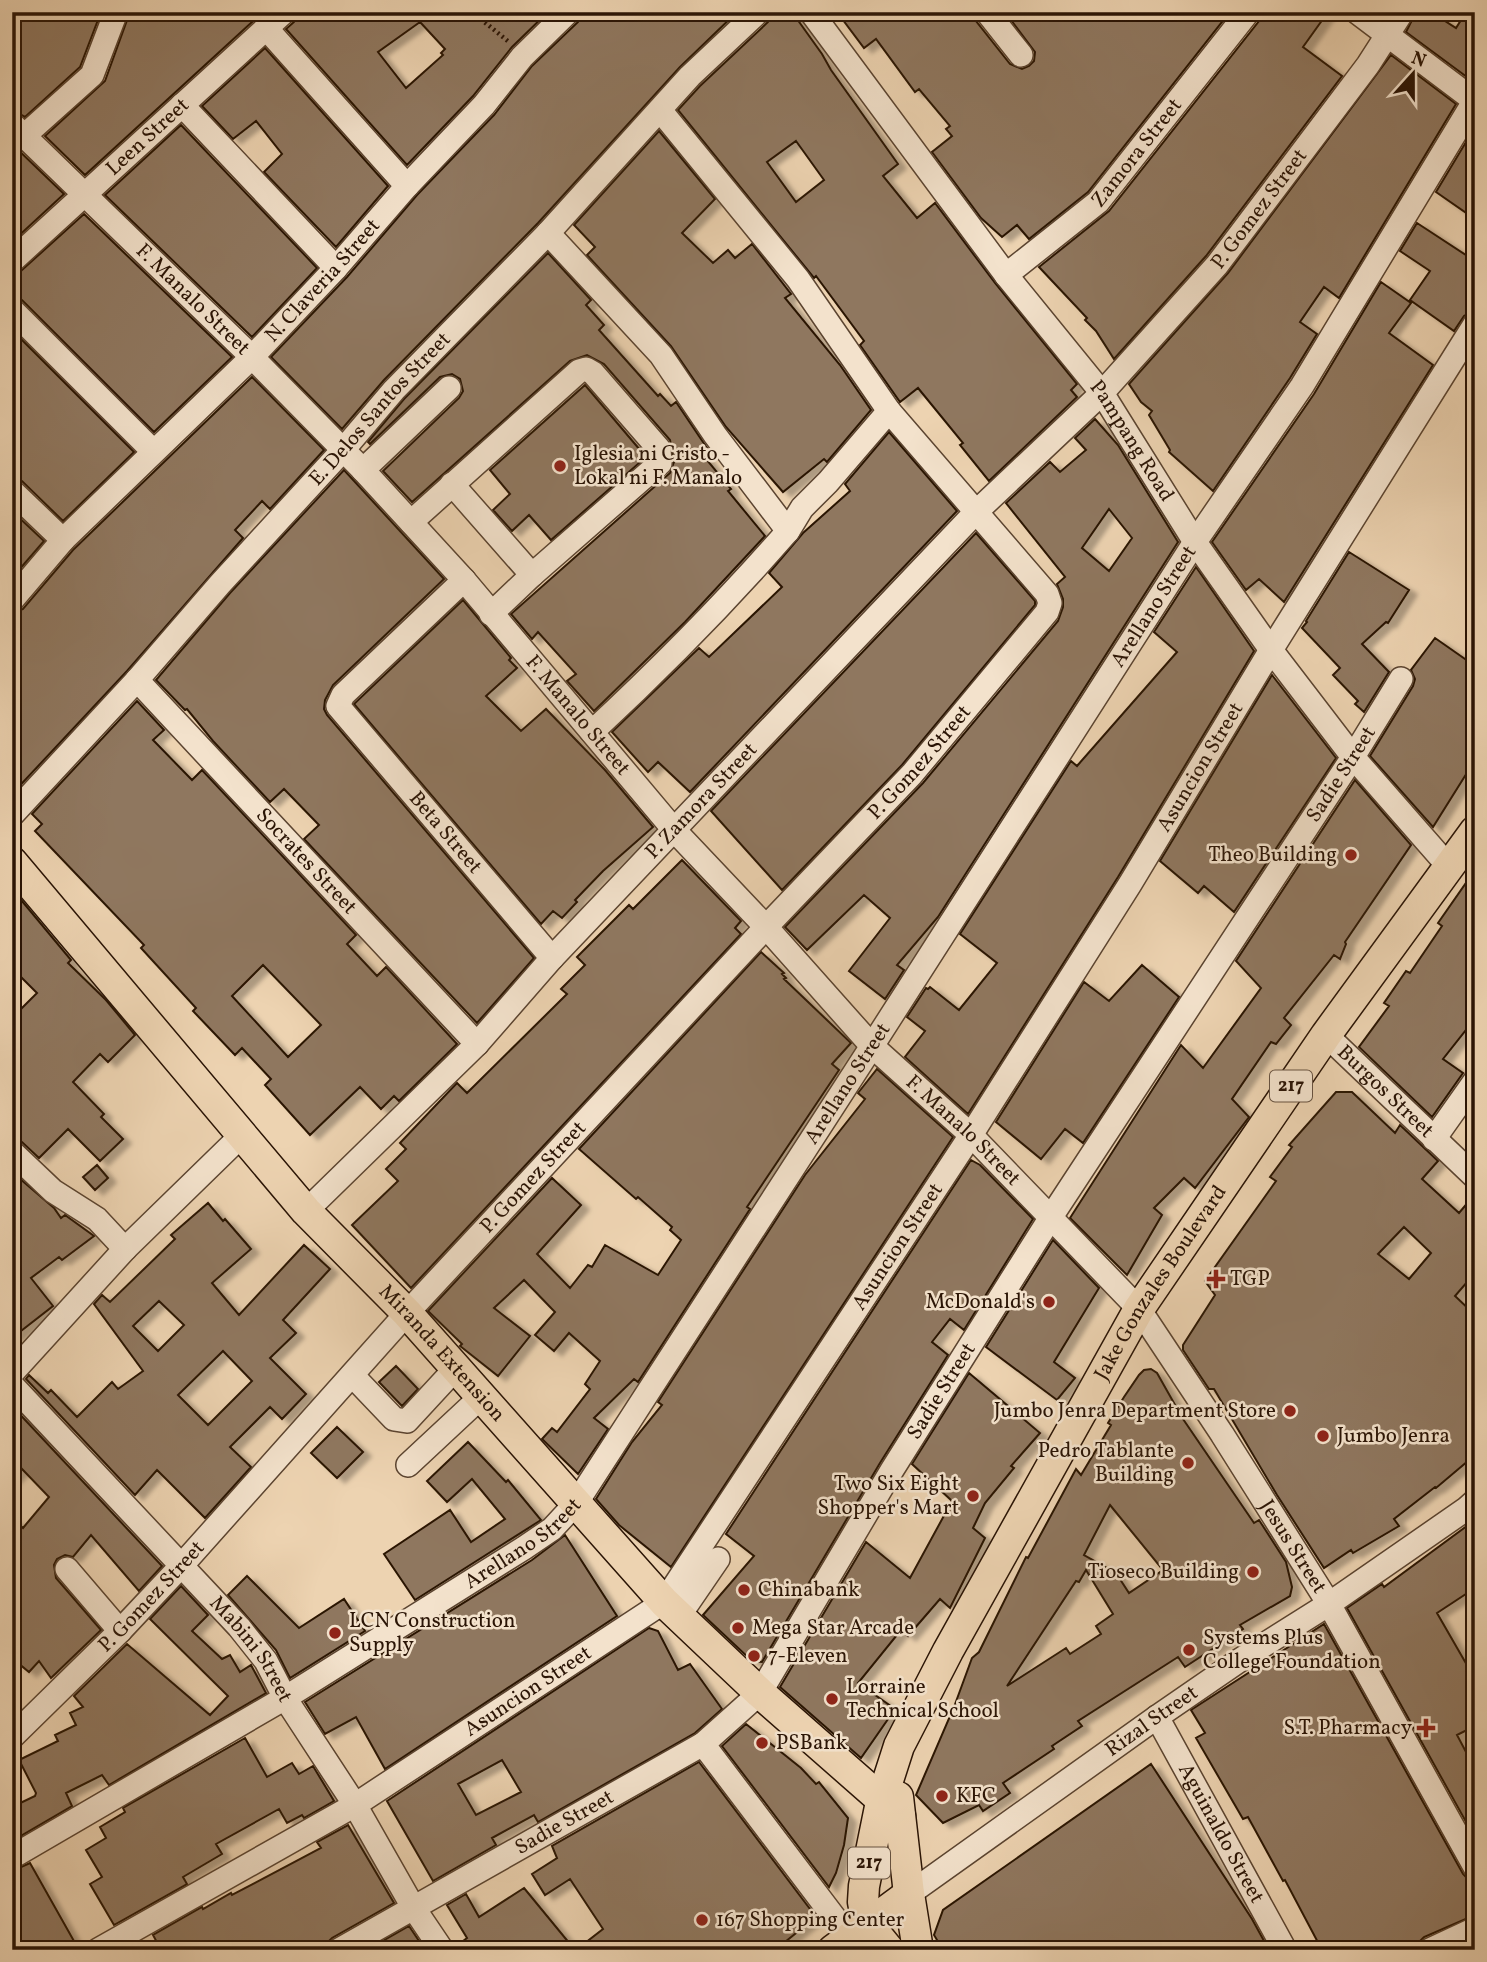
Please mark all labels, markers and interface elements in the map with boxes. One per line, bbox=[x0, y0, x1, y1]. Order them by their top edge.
north arrow bbox=[1378, 38, 1448, 108]
text: N bbox=[1407, 45, 1430, 75]
street label: Leen Street bbox=[100, 91, 196, 182]
street label: Zamora Street bbox=[1084, 92, 1189, 214]
street label: P. Gomez Street bbox=[1204, 143, 1314, 275]
street label: N. Claveria Street bbox=[258, 212, 387, 349]
street label: F. Manalo Street bbox=[129, 237, 257, 362]
street label: E. Delos Santos Street bbox=[302, 326, 458, 492]
street label: Pampang Road bbox=[1083, 374, 1181, 507]
place label: Iglesia ni Cristo - Lokal ni F. Manalo bbox=[574, 440, 742, 493]
marker: Iglesia ni Cristo - Lokal ni F. Manalo bbox=[552, 458, 568, 474]
street label: Arellano Street bbox=[1104, 540, 1204, 673]
street label: F. Manalo Street bbox=[519, 649, 637, 782]
street label: Asuncion Street bbox=[1150, 697, 1251, 838]
street label: P. Gomez Street bbox=[861, 699, 978, 826]
street label: Sadie Street bbox=[1299, 721, 1383, 828]
street label: P. Zamora Street bbox=[639, 736, 764, 866]
street label: Beta Street bbox=[402, 785, 489, 880]
street label: Socrates Street bbox=[249, 801, 363, 921]
place label: Theo Building bbox=[1208, 841, 1337, 870]
marker: Theo Building bbox=[1343, 847, 1359, 863]
street label: Arellano Street bbox=[798, 1017, 898, 1150]
street label: Burgos Street bbox=[1330, 1038, 1440, 1145]
street label: F. Manalo Street bbox=[899, 1068, 1027, 1192]
road number: 217 bbox=[1270, 1070, 1312, 1102]
street label: P. Gomez Street bbox=[473, 1115, 593, 1240]
street label: Asuncion Street bbox=[845, 1177, 950, 1316]
street label: Jake Gonzales Boulevard bbox=[1087, 1179, 1234, 1386]
place label: TGP bbox=[1230, 1265, 1270, 1294]
marker: TGP bbox=[1208, 1271, 1224, 1287]
street label: Miranda Extension bbox=[372, 1278, 512, 1428]
place label: McDonald's bbox=[926, 1288, 1035, 1317]
marker: McDonald's bbox=[1041, 1294, 1057, 1310]
street label: Sadie Street bbox=[900, 1337, 983, 1445]
place label: Jumbo Jenra Department Store bbox=[994, 1397, 1276, 1426]
marker: Jumbo Jenra Department Store bbox=[1282, 1403, 1298, 1419]
place label: Jumbo Jenra bbox=[1337, 1422, 1450, 1451]
marker: Jumbo Jenra bbox=[1315, 1428, 1331, 1444]
place label: Pedro Tablante Building bbox=[1038, 1437, 1174, 1490]
marker: Pedro Tablante Building bbox=[1180, 1455, 1196, 1471]
place label: Two Six Eight Shopper's Mart bbox=[817, 1470, 959, 1523]
marker: Two Six Eight Shopper's Mart bbox=[965, 1488, 981, 1504]
street label: Arellano Street bbox=[459, 1491, 588, 1596]
street label: Jesus Street bbox=[1252, 1494, 1333, 1599]
street label: P. Gomez Street bbox=[92, 1534, 212, 1659]
place label: Tioseco Building bbox=[1088, 1558, 1239, 1587]
marker: Tioseco Building bbox=[1245, 1564, 1261, 1580]
place label: Chinabank bbox=[758, 1576, 860, 1605]
marker: Chinabank bbox=[736, 1582, 752, 1598]
street label: Mabini Street bbox=[203, 1589, 299, 1707]
place label: LCN Construction Supply bbox=[349, 1607, 515, 1660]
place label: Mega Star Arcade bbox=[752, 1614, 914, 1643]
marker: Mega Star Arcade bbox=[730, 1620, 746, 1636]
place label: Systems Plus College Foundation bbox=[1203, 1624, 1381, 1677]
marker: LCN Construction Supply bbox=[327, 1625, 343, 1641]
street label: Asuncion Street bbox=[459, 1639, 597, 1744]
place label: 7-Eleven bbox=[768, 1642, 848, 1671]
marker: Systems Plus College Foundation bbox=[1181, 1642, 1197, 1658]
marker: 7-Eleven bbox=[746, 1648, 762, 1664]
place label: Lorraine Technical School bbox=[846, 1673, 999, 1726]
street label: Rizal Street bbox=[1099, 1678, 1204, 1764]
marker: Lorraine Technical School bbox=[824, 1691, 840, 1707]
place label: S.T. Pharmacy bbox=[1284, 1714, 1413, 1743]
marker: S.T. Pharmacy bbox=[1418, 1720, 1434, 1736]
place label: PSBank bbox=[776, 1729, 848, 1758]
marker: PSBank bbox=[754, 1735, 770, 1751]
street label: Aguinaldo Street bbox=[1171, 1759, 1271, 1909]
place label: KFC bbox=[956, 1782, 996, 1811]
street label: Sadie Street bbox=[510, 1783, 619, 1862]
marker: KFC bbox=[934, 1788, 950, 1804]
road number: 217 bbox=[848, 1848, 890, 1879]
place label: 167 Shopping Center bbox=[716, 1906, 905, 1935]
marker: 167 Shopping Center bbox=[694, 1912, 710, 1928]

